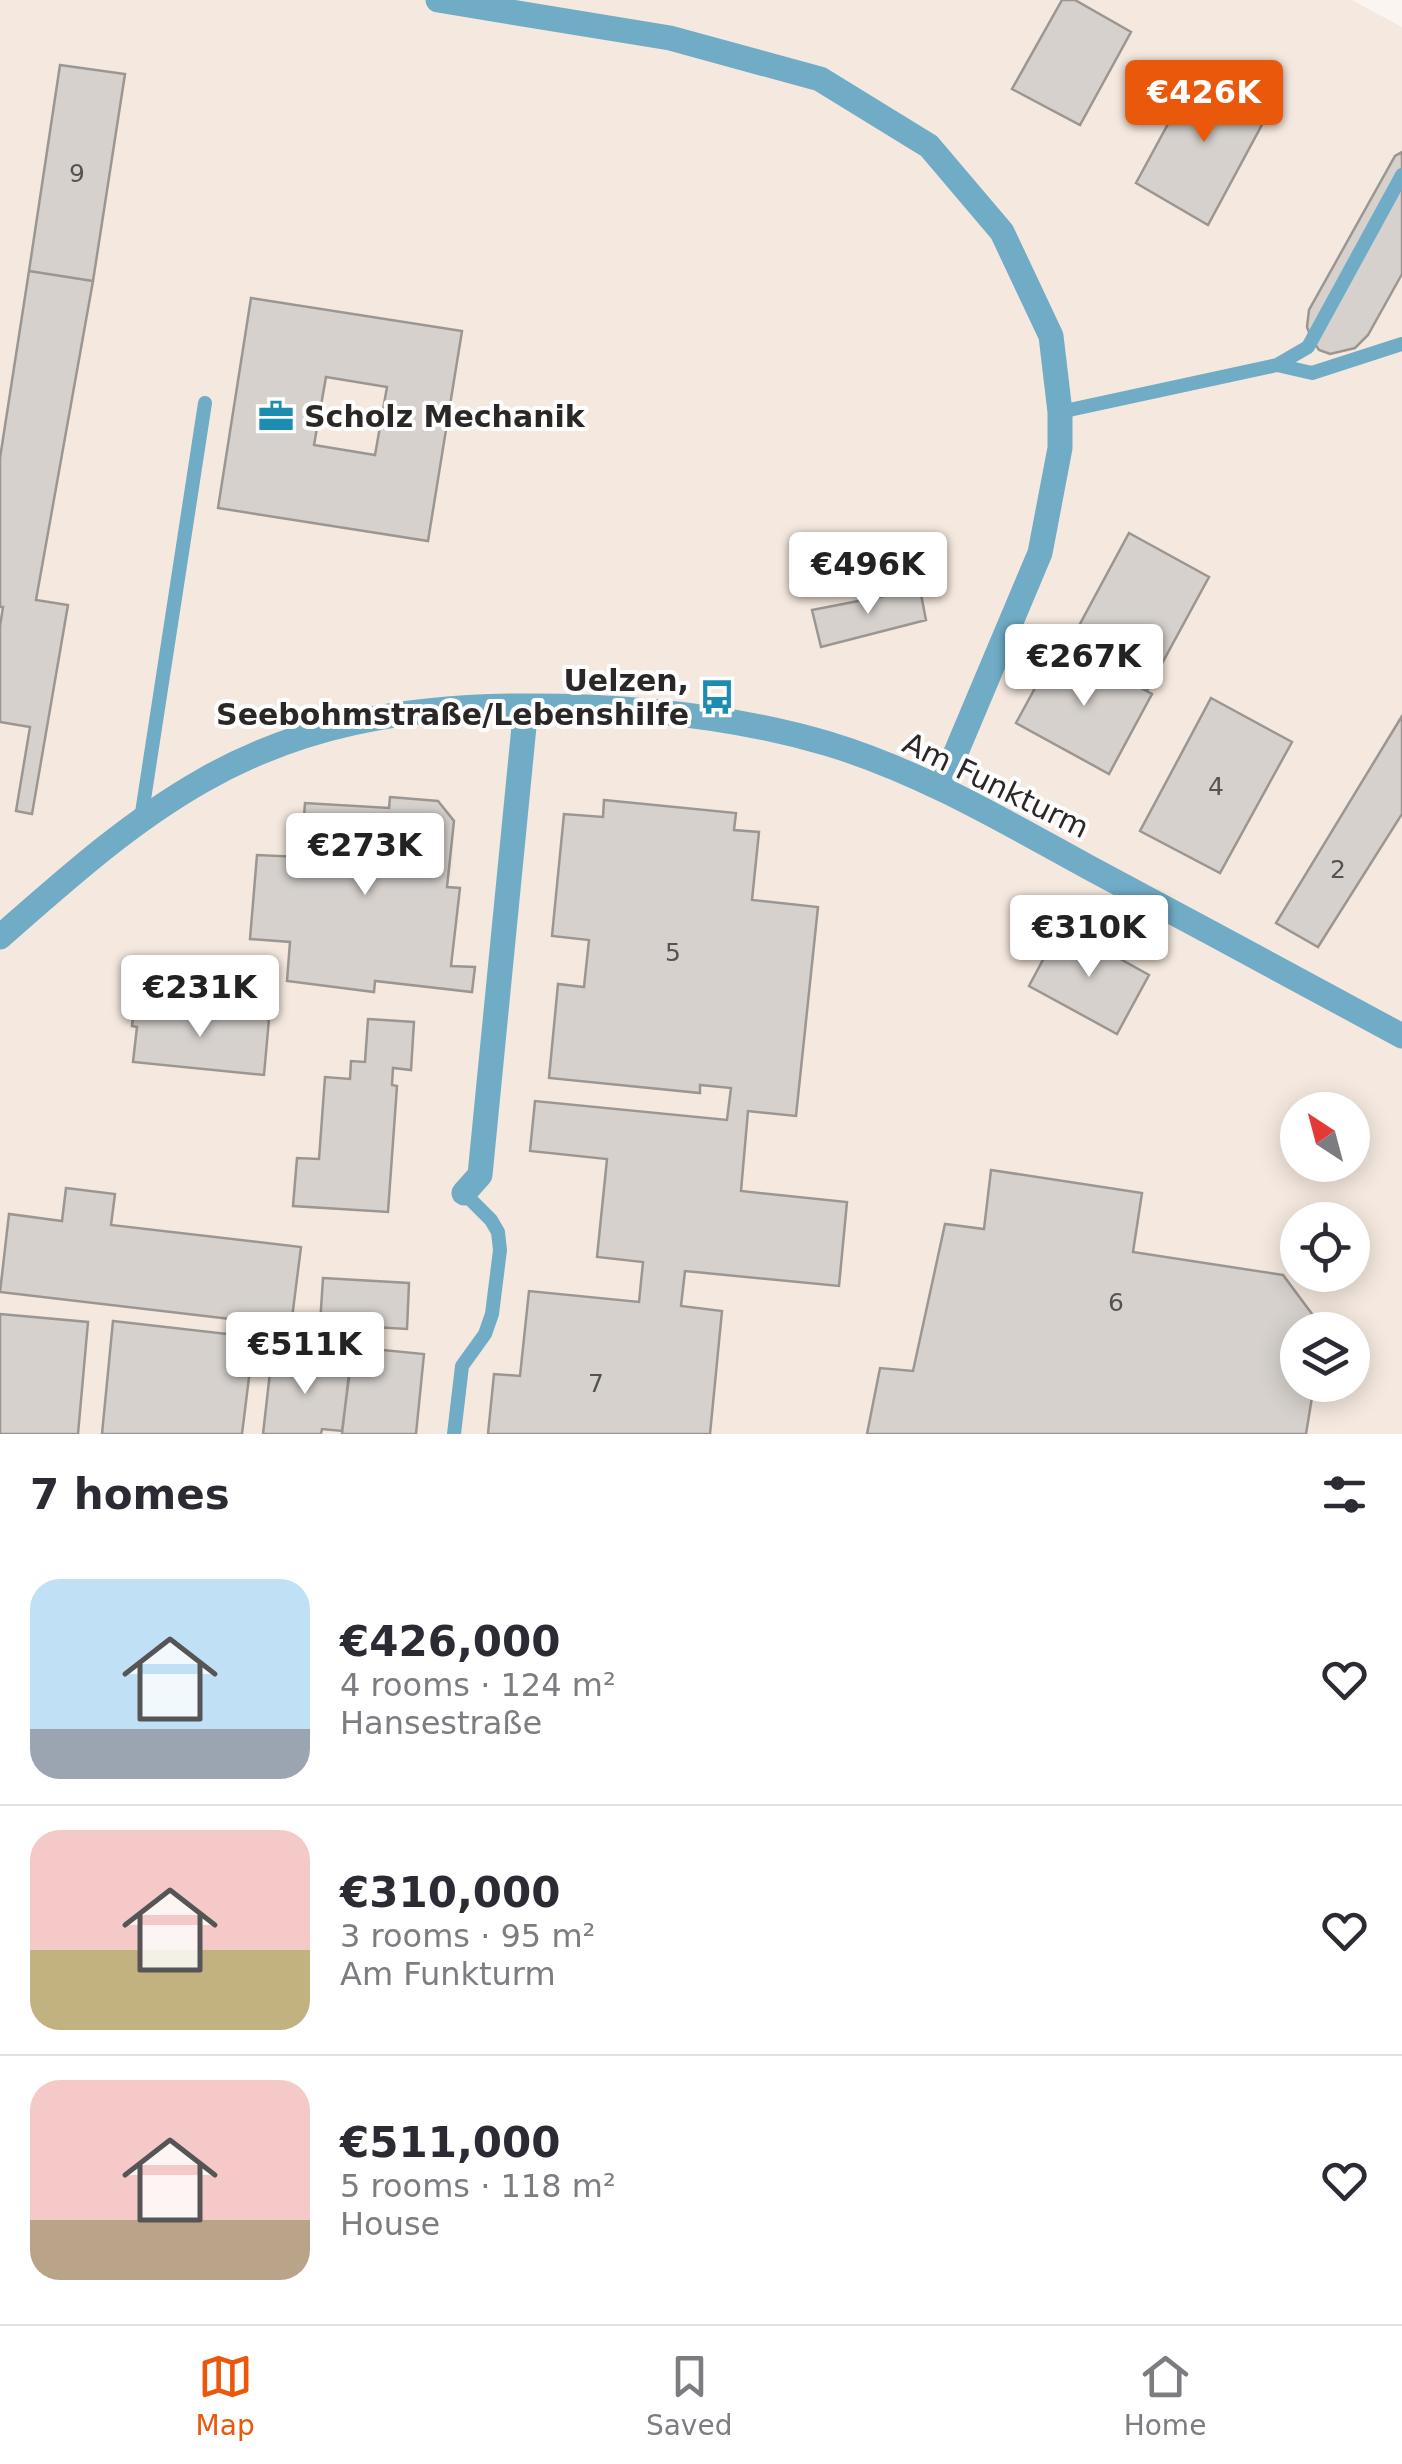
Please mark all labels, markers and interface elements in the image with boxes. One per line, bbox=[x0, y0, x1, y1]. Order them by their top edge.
pin: €426K bbox=[1134, 60, 1274, 145]
text: €426K bbox=[1147, 73, 1261, 111]
house number: 9 bbox=[69, 159, 85, 188]
office icon: Scholz Mechanik bbox=[257, 397, 295, 435]
place label: Scholz Mechanik bbox=[304, 399, 586, 434]
pin: €496K bbox=[798, 532, 938, 617]
text: €496K bbox=[811, 545, 925, 583]
pin: €267K bbox=[1014, 624, 1154, 709]
text: €267K bbox=[1027, 637, 1141, 675]
place label: Uelzen, Seebohmstraße/Lebenshilfe bbox=[216, 663, 689, 732]
bus stop icon: Uelzen, Seebohmstraße/Lebenshilfe bbox=[698, 678, 736, 716]
street label: Am Funkturm bbox=[898, 725, 1094, 845]
house number: 4 bbox=[1208, 772, 1224, 801]
pin: €273K bbox=[295, 813, 435, 898]
text: €273K bbox=[308, 826, 422, 864]
house number: 2 bbox=[1330, 855, 1346, 884]
pin: €310K bbox=[1019, 895, 1159, 980]
text: €310K bbox=[1032, 908, 1146, 946]
house number: 5 bbox=[665, 938, 681, 967]
pin: €231K bbox=[130, 955, 270, 1040]
text: €231K bbox=[143, 968, 257, 1006]
north arrow bbox=[1280, 1092, 1370, 1182]
map controls bbox=[1280, 1092, 1370, 1402]
button: locate bbox=[1280, 1202, 1370, 1292]
house number: 6 bbox=[1108, 1288, 1124, 1317]
pin: €511K bbox=[235, 1312, 375, 1397]
button: layers bbox=[1280, 1312, 1370, 1402]
text: €511K bbox=[248, 1325, 362, 1363]
house number: 7 bbox=[588, 1369, 604, 1398]
icon: filters bbox=[1317, 1467, 1372, 1522]
text: 7 homes bbox=[30, 1470, 230, 1519]
text: €426,000 bbox=[340, 1617, 561, 1666]
icon: home bbox=[110, 1619, 230, 1739]
icon: heart bbox=[1317, 1652, 1372, 1707]
text: 4 rooms · 124 m² bbox=[340, 1666, 616, 1704]
text: Hansestraße bbox=[340, 1704, 542, 1742]
text: €310,000 bbox=[340, 1868, 561, 1917]
icon: home bbox=[110, 1870, 230, 1990]
icon: heart bbox=[1317, 1903, 1372, 1958]
text: 3 rooms · 95 m² bbox=[340, 1917, 595, 1955]
text: Am Funkturm bbox=[340, 1955, 556, 1993]
text: €511,000 bbox=[340, 2118, 561, 2167]
icon: home bbox=[110, 2120, 230, 2240]
icon: heart bbox=[1317, 2153, 1372, 2208]
text: 5 rooms · 118 m² bbox=[340, 2167, 616, 2205]
text: House bbox=[340, 2205, 440, 2243]
tab: Map bbox=[196, 2349, 255, 2442]
tab: Saved bbox=[646, 2349, 732, 2442]
tab: Home bbox=[1124, 2349, 1206, 2442]

